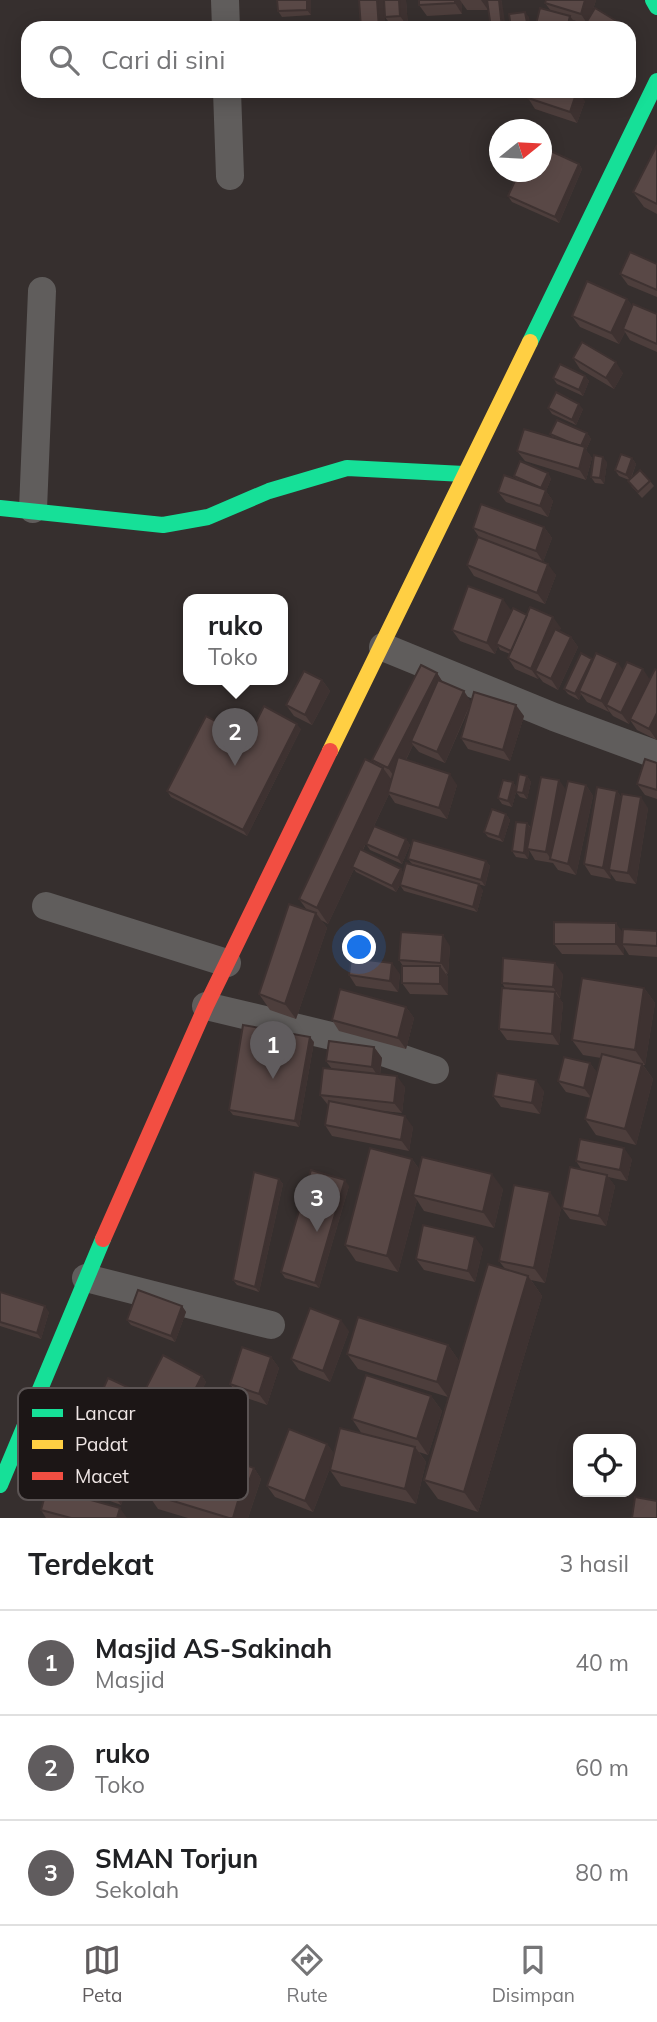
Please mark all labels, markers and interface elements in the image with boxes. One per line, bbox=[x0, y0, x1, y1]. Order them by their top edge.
search box bbox=[21, 21, 636, 98]
icon: search bbox=[45, 41, 83, 79]
text: Cari di sini bbox=[101, 43, 225, 76]
north arrow bbox=[489, 119, 552, 182]
popup bbox=[183, 594, 288, 685]
text: ruko bbox=[208, 609, 263, 642]
text: Toko bbox=[208, 642, 258, 671]
pin: 2 bbox=[212, 708, 258, 766]
your location bbox=[342, 930, 376, 964]
pin: 1 bbox=[250, 1021, 296, 1079]
pin: 3 bbox=[294, 1174, 340, 1232]
legend bbox=[18, 1388, 248, 1500]
text: Lancar bbox=[75, 1401, 136, 1425]
text: Padat bbox=[75, 1432, 128, 1456]
map controls bbox=[573, 1434, 636, 1497]
button: locate bbox=[573, 1434, 636, 1497]
text: Macet bbox=[75, 1464, 129, 1488]
text: Terdekat bbox=[28, 1545, 154, 1583]
text: 3 hasil bbox=[560, 1549, 629, 1578]
text: Masjid AS-Sakinah bbox=[95, 1632, 332, 1665]
text: 1 bbox=[44, 1648, 58, 1677]
text: 40 m bbox=[575, 1648, 629, 1677]
text: Masjid bbox=[95, 1665, 165, 1694]
text: ruko bbox=[95, 1737, 150, 1770]
text: 2 bbox=[44, 1753, 58, 1782]
text: 60 m bbox=[575, 1753, 629, 1782]
text: Toko bbox=[95, 1770, 145, 1799]
text: SMAN Torjun bbox=[95, 1842, 258, 1875]
text: 3 bbox=[44, 1858, 58, 1887]
text: 80 m bbox=[575, 1858, 629, 1887]
text: Sekolah bbox=[95, 1875, 179, 1904]
tab: Peta bbox=[82, 1941, 122, 2007]
tab: Rute bbox=[287, 1941, 328, 2007]
tab: Disimpan bbox=[492, 1941, 575, 2007]

